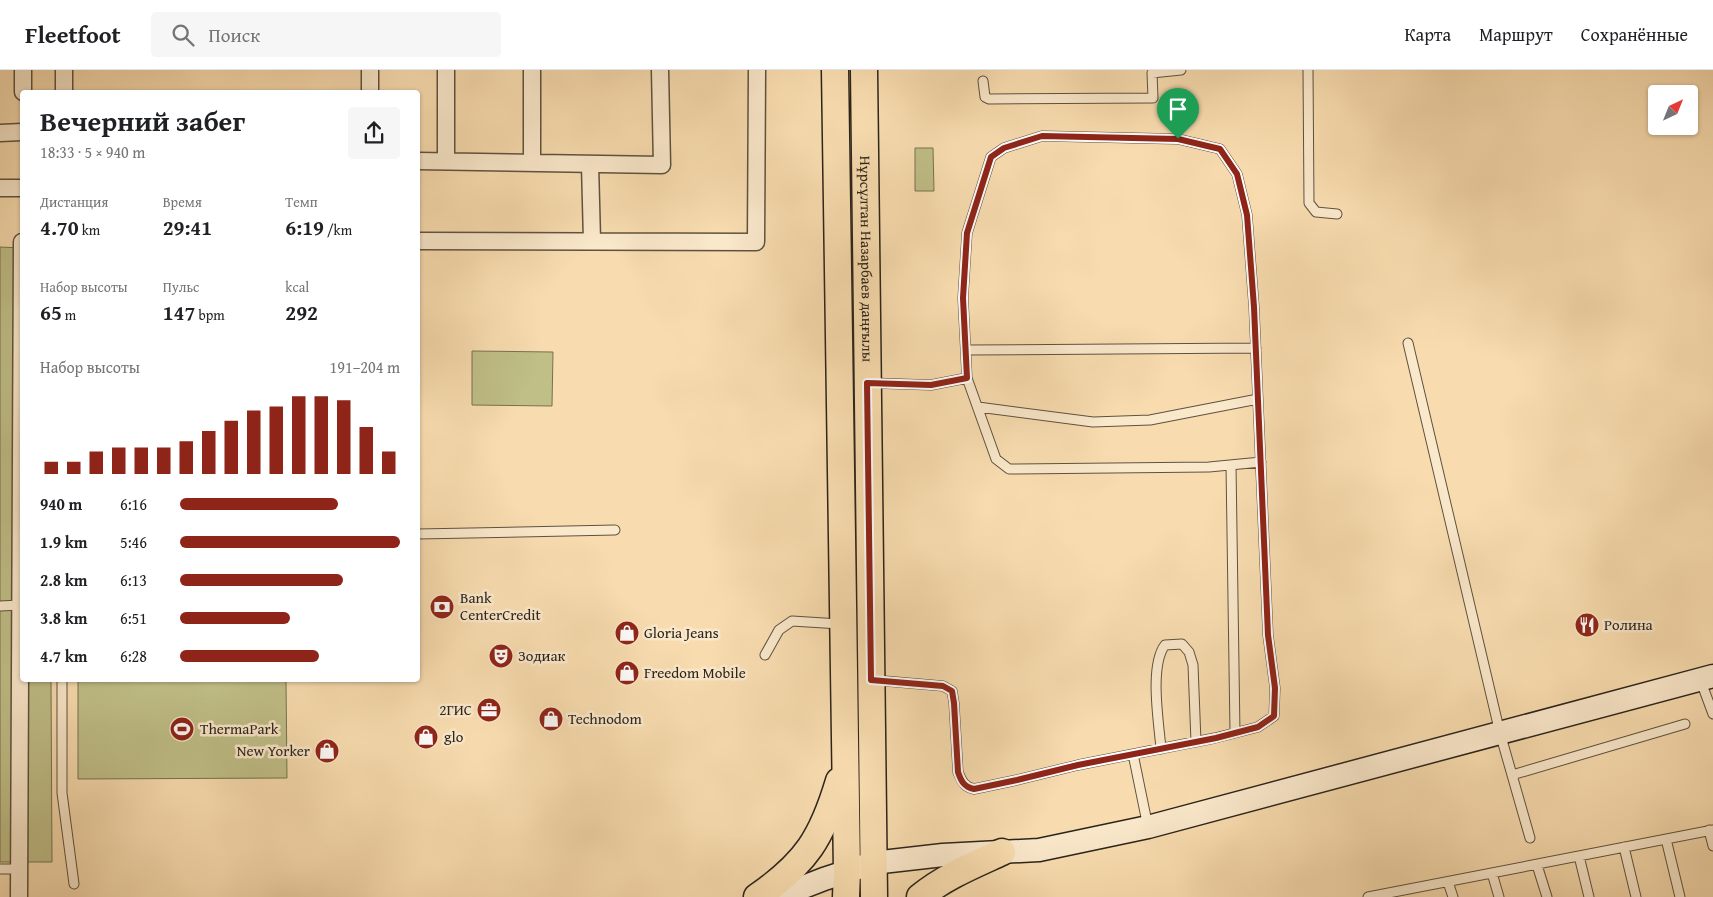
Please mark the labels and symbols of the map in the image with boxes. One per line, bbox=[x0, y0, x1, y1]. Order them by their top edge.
north arrow bbox=[1648, 85, 1698, 135]
pin bbox=[1157, 88, 1199, 139]
street label: Нұрсұлтан Назарбаев даңғылы bbox=[855, 156, 879, 363]
place label: Bank CenterCredit bbox=[460, 587, 541, 625]
bank icon: Bank CenterCredit bbox=[429, 594, 455, 620]
restaurant icon: Ролина bbox=[1574, 612, 1600, 638]
place label: Ролина bbox=[1604, 614, 1654, 635]
shop icon: Gloria Jeans bbox=[614, 620, 640, 646]
place label: Gloria Jeans bbox=[644, 622, 719, 643]
theatre icon: Зодиак bbox=[488, 643, 514, 669]
place label: Зодиак bbox=[518, 645, 566, 666]
shop icon: Freedom Mobile bbox=[614, 660, 640, 686]
place label: Freedom Mobile bbox=[644, 662, 746, 683]
office icon: 2ГИС bbox=[476, 697, 502, 723]
place label: 2ГИС bbox=[439, 699, 472, 720]
shop icon: Technodom bbox=[538, 706, 564, 732]
place label: Technodom bbox=[568, 708, 642, 729]
sports icon: ThermaPark bbox=[169, 716, 195, 742]
place label: ThermaPark bbox=[200, 718, 279, 739]
shop icon: glo bbox=[413, 724, 439, 750]
place label: glo bbox=[444, 726, 464, 747]
shop icon: New Yorker bbox=[314, 738, 340, 764]
place label: New Yorker bbox=[237, 740, 310, 761]

